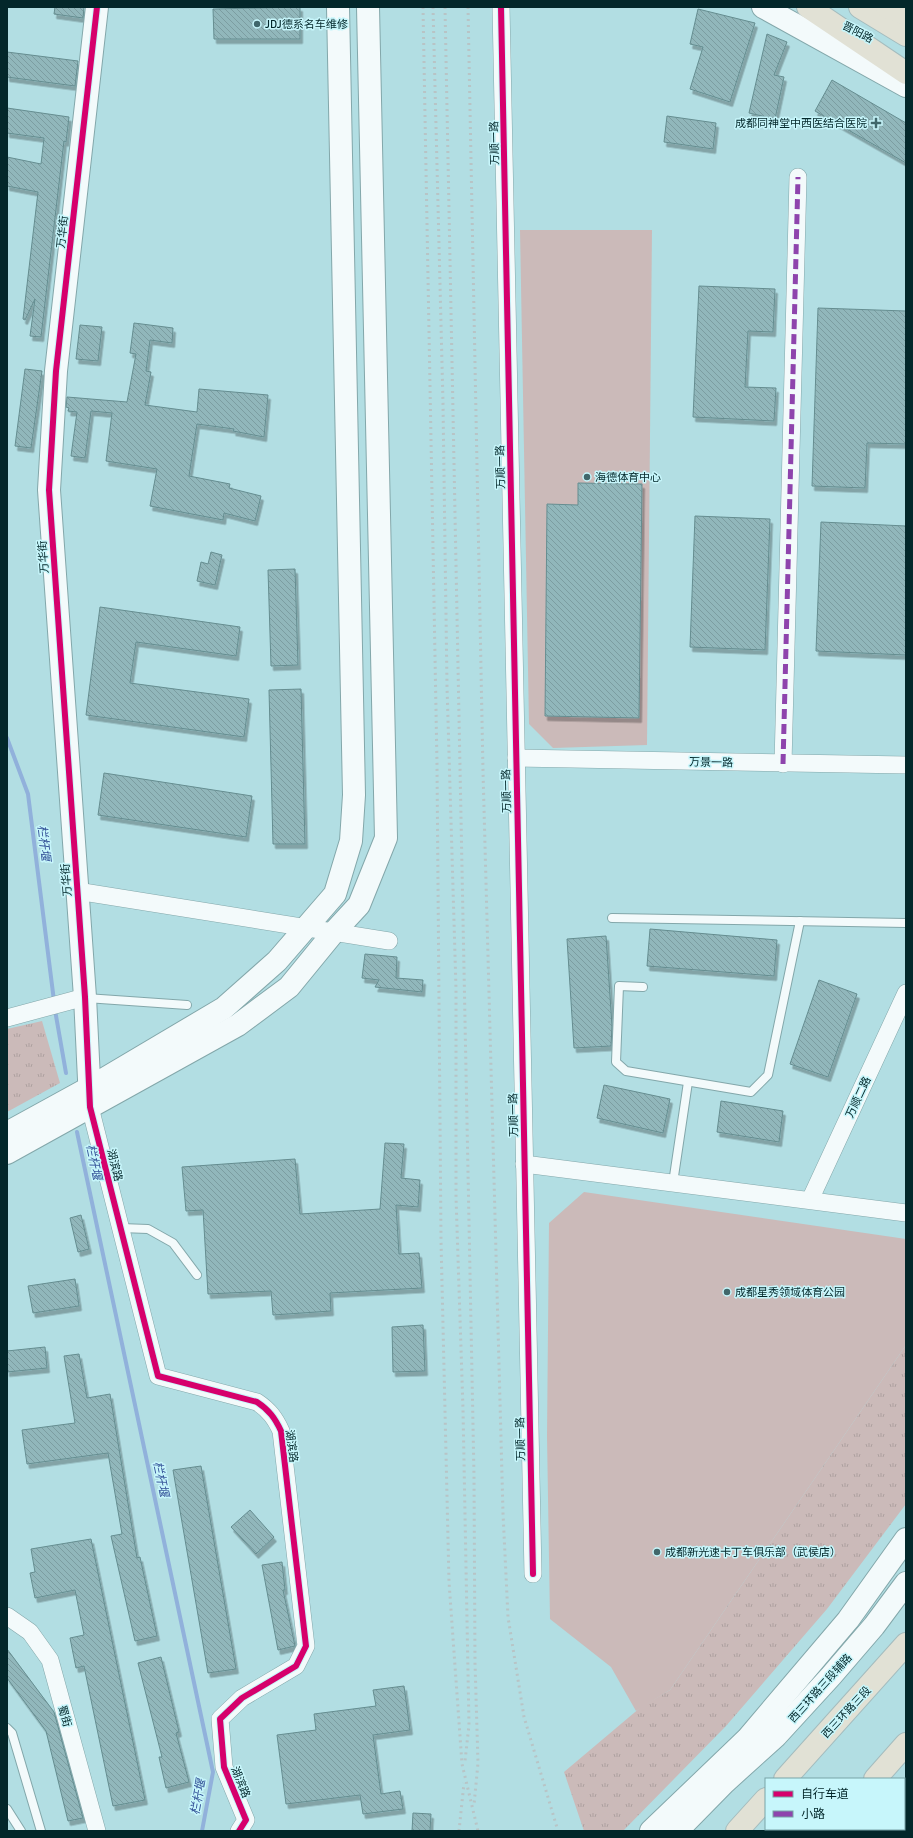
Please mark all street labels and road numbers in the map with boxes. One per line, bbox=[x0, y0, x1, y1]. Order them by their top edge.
street label: 晋阳路 bbox=[840, 19, 875, 46]
street label: 万顺一路 bbox=[488, 121, 501, 165]
street label: 万华街 bbox=[54, 215, 71, 249]
street label: 万顺一路 bbox=[494, 445, 507, 489]
street label: 万华街 bbox=[36, 540, 51, 574]
street label: 万景一路 bbox=[689, 756, 733, 769]
street label: 万顺一路 bbox=[500, 769, 513, 813]
street label: 万华街 bbox=[59, 863, 74, 897]
street label: 万顺二路 bbox=[843, 1075, 874, 1120]
street label: 万顺一路 bbox=[507, 1093, 520, 1137]
street label: 湖滨路 bbox=[104, 1148, 125, 1183]
street label: 万顺一路 bbox=[514, 1417, 527, 1461]
street label: 湖滨路 bbox=[283, 1429, 300, 1463]
street label: 西三环路三段辅路 bbox=[786, 1651, 854, 1725]
street label: 西三环路三段 bbox=[819, 1683, 873, 1741]
street label: 蜀街 bbox=[55, 1704, 74, 1728]
street label: 湖滨路 bbox=[228, 1764, 253, 1800]

